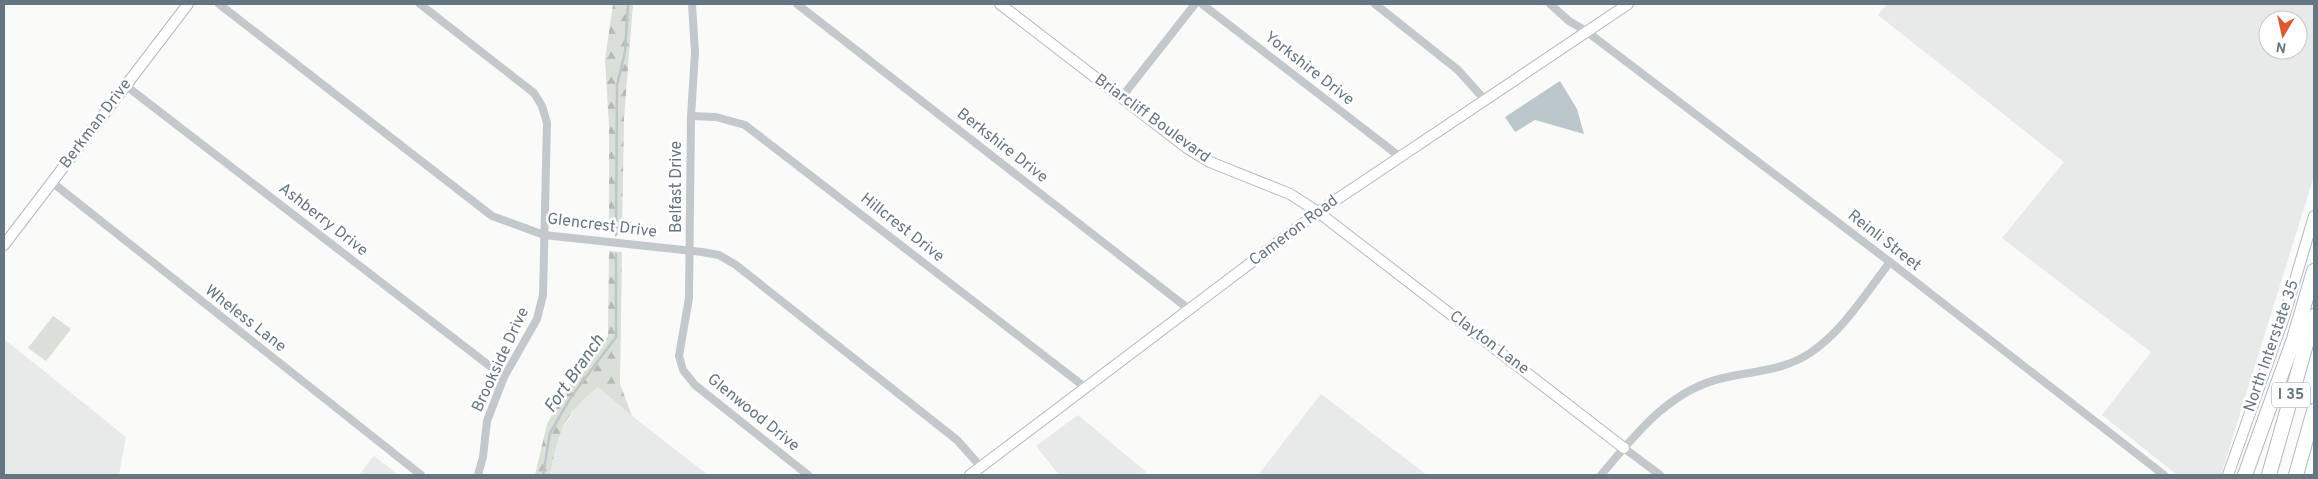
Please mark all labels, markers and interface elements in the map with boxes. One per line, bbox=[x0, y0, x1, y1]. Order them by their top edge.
north arrow bbox=[2258, 10, 2308, 60]
street label: Yorkshire Drive bbox=[1260, 28, 1358, 110]
text: N bbox=[2275, 37, 2288, 56]
street label: Briarcliff Boulevard bbox=[1090, 70, 1214, 168]
street label: Berkman Drive bbox=[56, 75, 136, 173]
street label: Berkshire Drive bbox=[952, 104, 1052, 188]
street label: Belfast Drive bbox=[667, 141, 687, 233]
street label: Ashberry Drive bbox=[274, 179, 372, 261]
street label: Hillcrest Drive bbox=[856, 189, 948, 267]
street label: Cameron Road bbox=[1246, 191, 1342, 271]
street label: Reinli Street bbox=[1843, 206, 1925, 276]
street label: Glencrest Drive bbox=[546, 209, 658, 243]
street label: North Interstate 35 bbox=[2240, 277, 2304, 415]
street label: Wheless Lane bbox=[200, 281, 290, 357]
street label: Brookside Drive bbox=[468, 304, 534, 416]
street label: Clayton Lane bbox=[1445, 307, 1533, 379]
water label: Fort Branch bbox=[540, 330, 611, 418]
street label: Glenwood Drive bbox=[703, 370, 803, 456]
road number: I 35 bbox=[2272, 382, 2310, 408]

